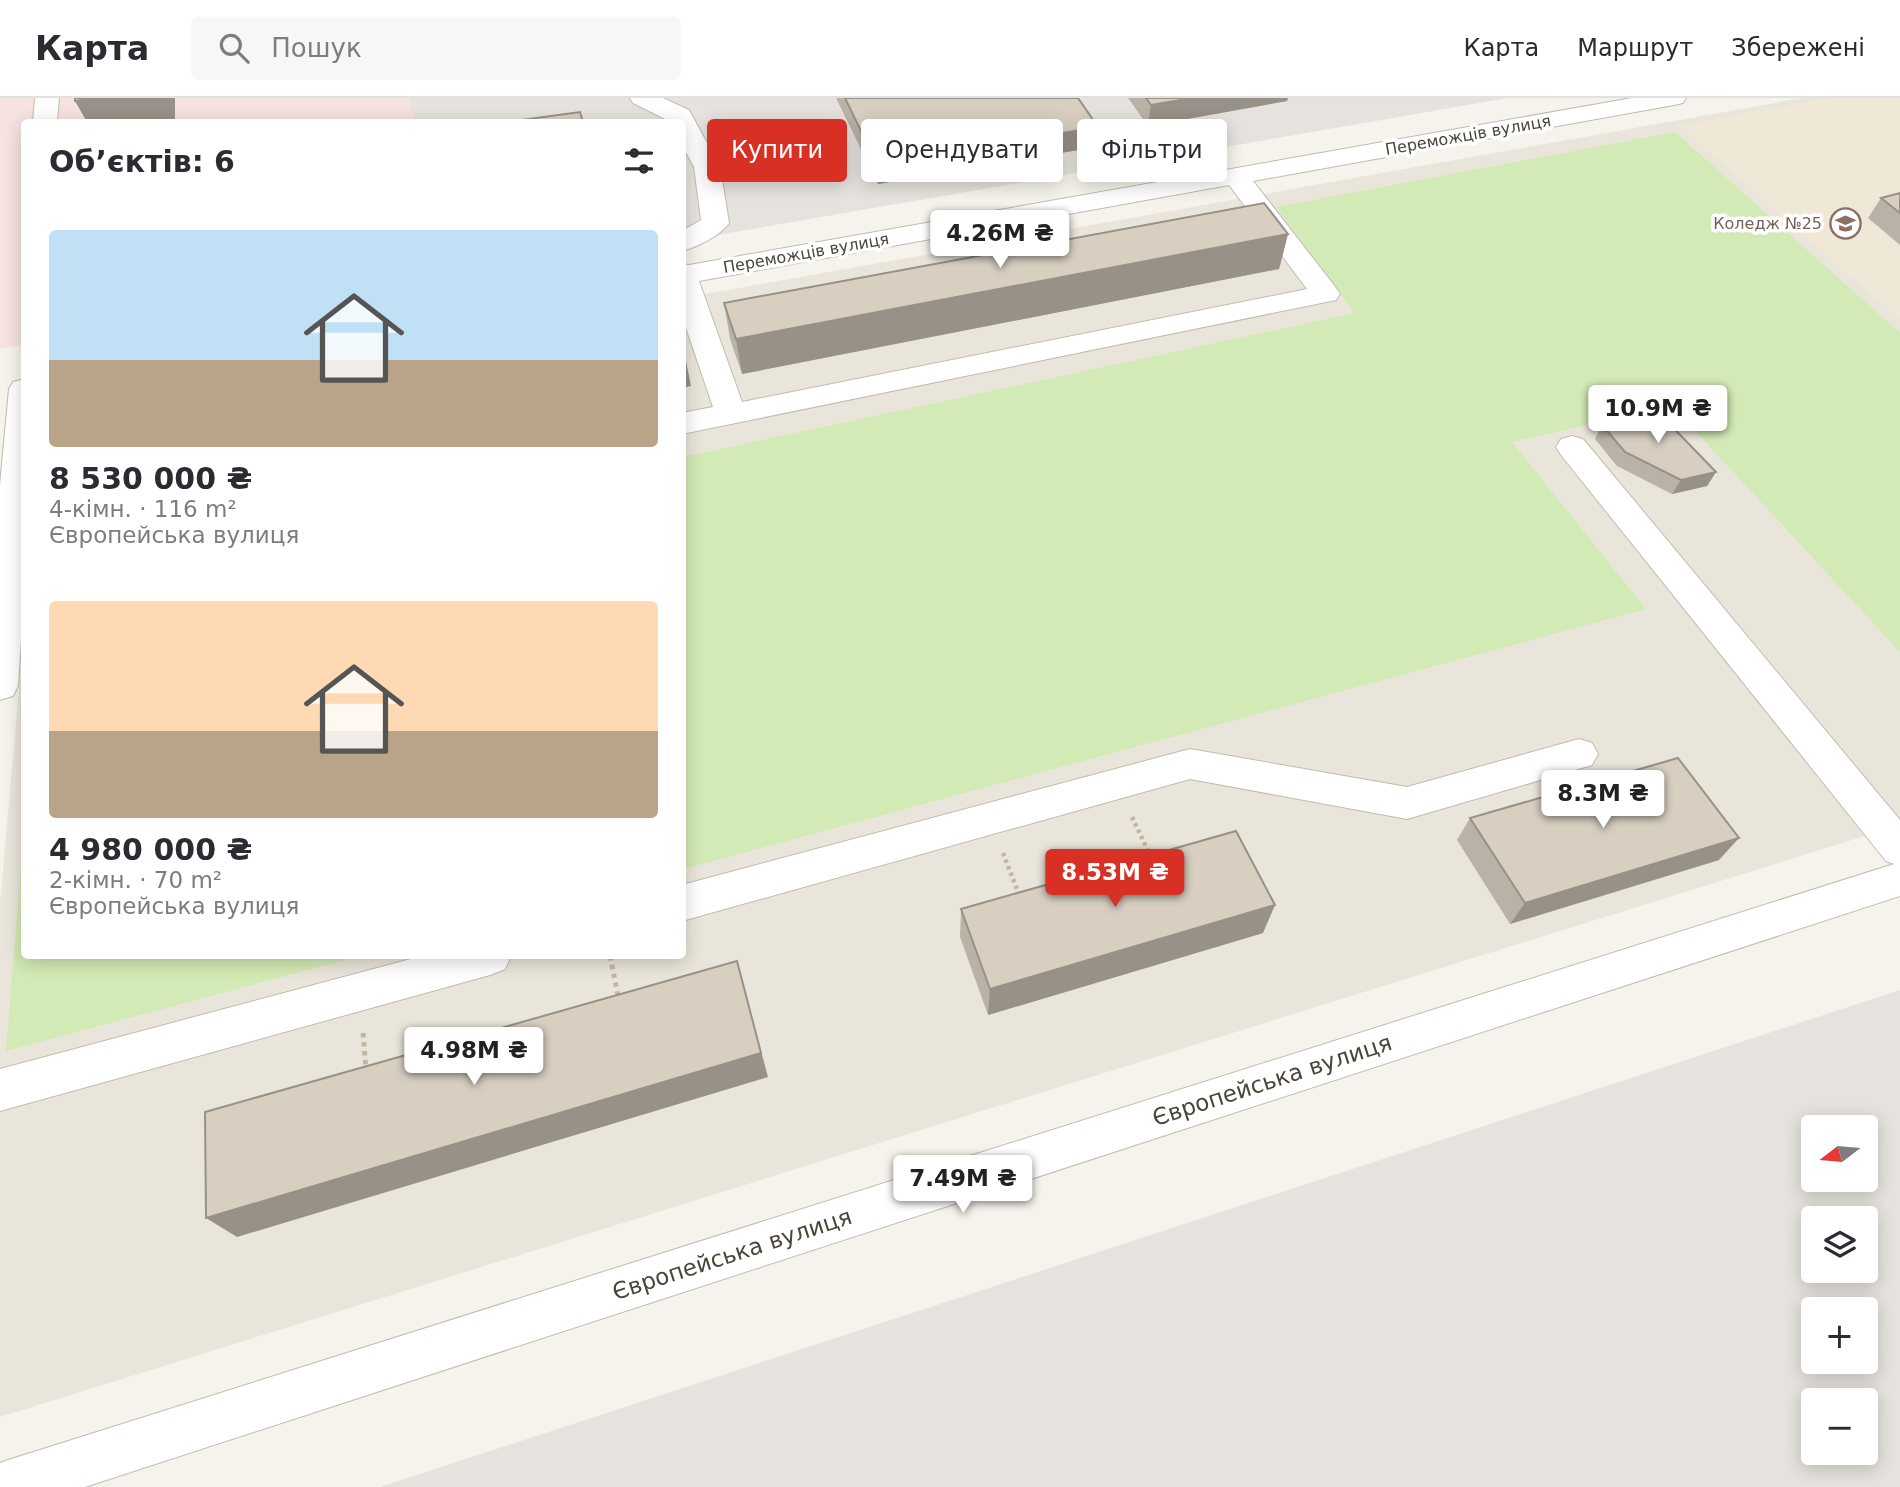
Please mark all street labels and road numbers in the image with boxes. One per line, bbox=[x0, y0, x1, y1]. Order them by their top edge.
street label: Переможців вулиця bbox=[1384, 111, 1552, 159]
street label: Переможців вулиця bbox=[722, 229, 890, 277]
street label: Європейська вулиця bbox=[1149, 1029, 1395, 1131]
street label: Європейська вулиця bbox=[609, 1203, 855, 1305]

